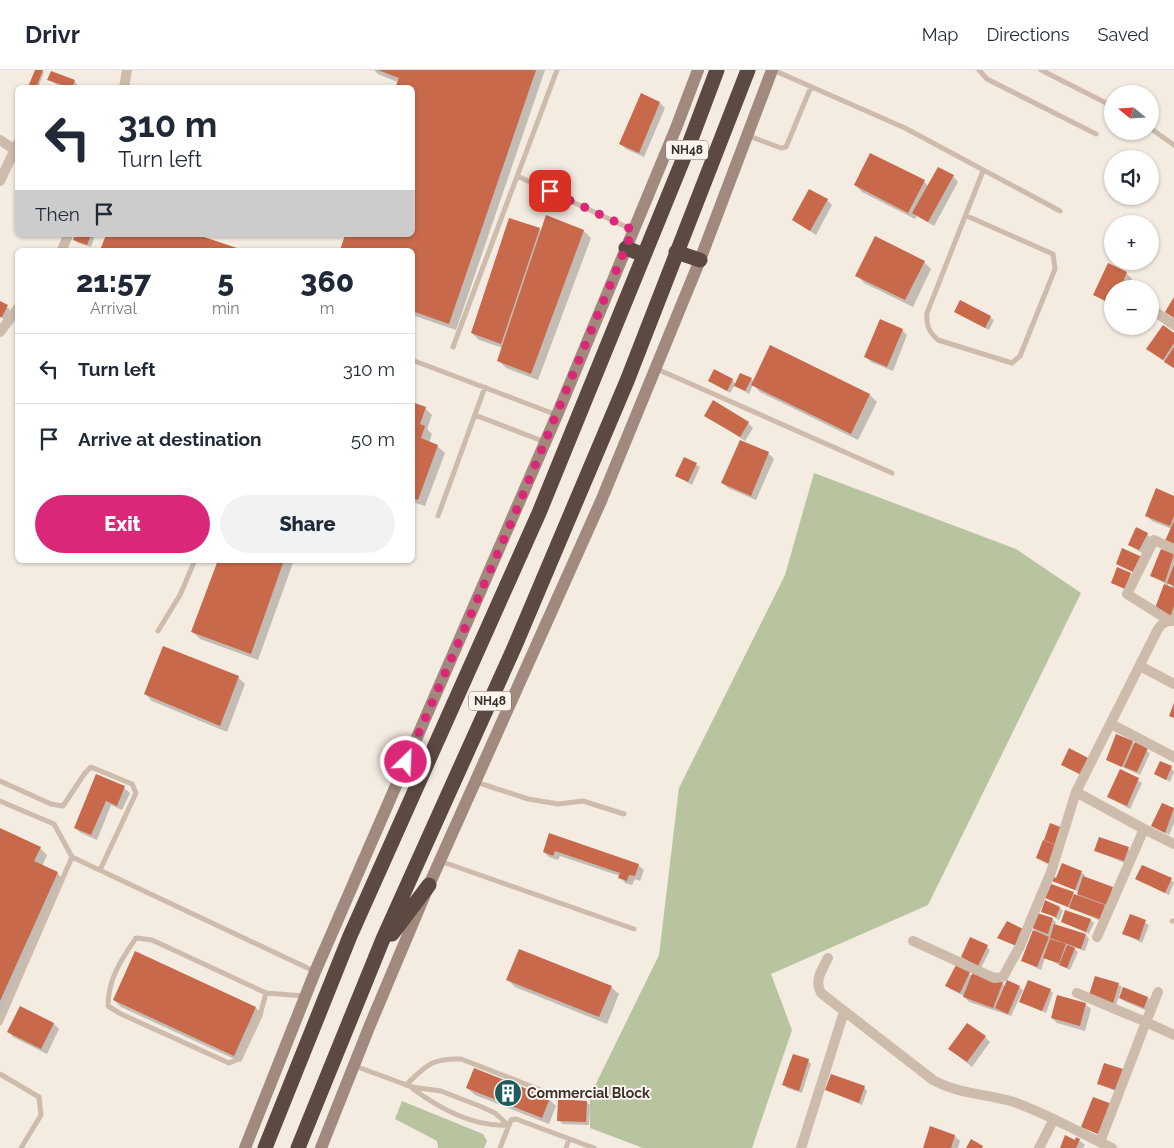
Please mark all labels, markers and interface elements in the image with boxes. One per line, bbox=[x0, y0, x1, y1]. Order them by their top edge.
text: Drivr bbox=[25, 20, 80, 49]
text: Map bbox=[922, 24, 958, 45]
text: Directions bbox=[986, 24, 1070, 45]
text: Saved bbox=[1098, 24, 1149, 45]
north arrow bbox=[1104, 85, 1159, 140]
map controls bbox=[1104, 85, 1159, 335]
text: 310 m bbox=[118, 104, 217, 145]
icon: left bbox=[35, 105, 100, 170]
road number: NH48 bbox=[666, 140, 708, 160]
text: Turn left bbox=[118, 146, 202, 172]
button: sound bbox=[1104, 150, 1159, 205]
pin bbox=[529, 170, 571, 212]
icon: arrive bbox=[536, 177, 564, 205]
icon: arrive bbox=[90, 200, 118, 228]
text: Then bbox=[35, 203, 80, 225]
button: + bbox=[1104, 215, 1159, 270]
text: 21:57 bbox=[76, 264, 151, 299]
text: 5 bbox=[217, 264, 234, 299]
text: 360 bbox=[300, 264, 354, 299]
button: − bbox=[1104, 280, 1159, 335]
text: Arrival bbox=[90, 299, 137, 318]
text: min bbox=[212, 299, 239, 318]
text: m bbox=[320, 299, 335, 318]
icon: left bbox=[35, 355, 63, 383]
text: Turn left bbox=[78, 358, 155, 380]
text: 310 m bbox=[343, 358, 395, 380]
icon: arrive bbox=[35, 425, 63, 453]
text: Arrive at destination bbox=[78, 428, 262, 450]
text: 50 m bbox=[351, 428, 395, 450]
button: Exit bbox=[35, 495, 210, 553]
button: Share bbox=[220, 495, 395, 553]
road number: NH48 bbox=[469, 692, 511, 710]
position arrow bbox=[379, 735, 431, 787]
building icon: Commercial Block bbox=[493, 1078, 523, 1108]
place label: Commercial Block bbox=[527, 1085, 650, 1101]

